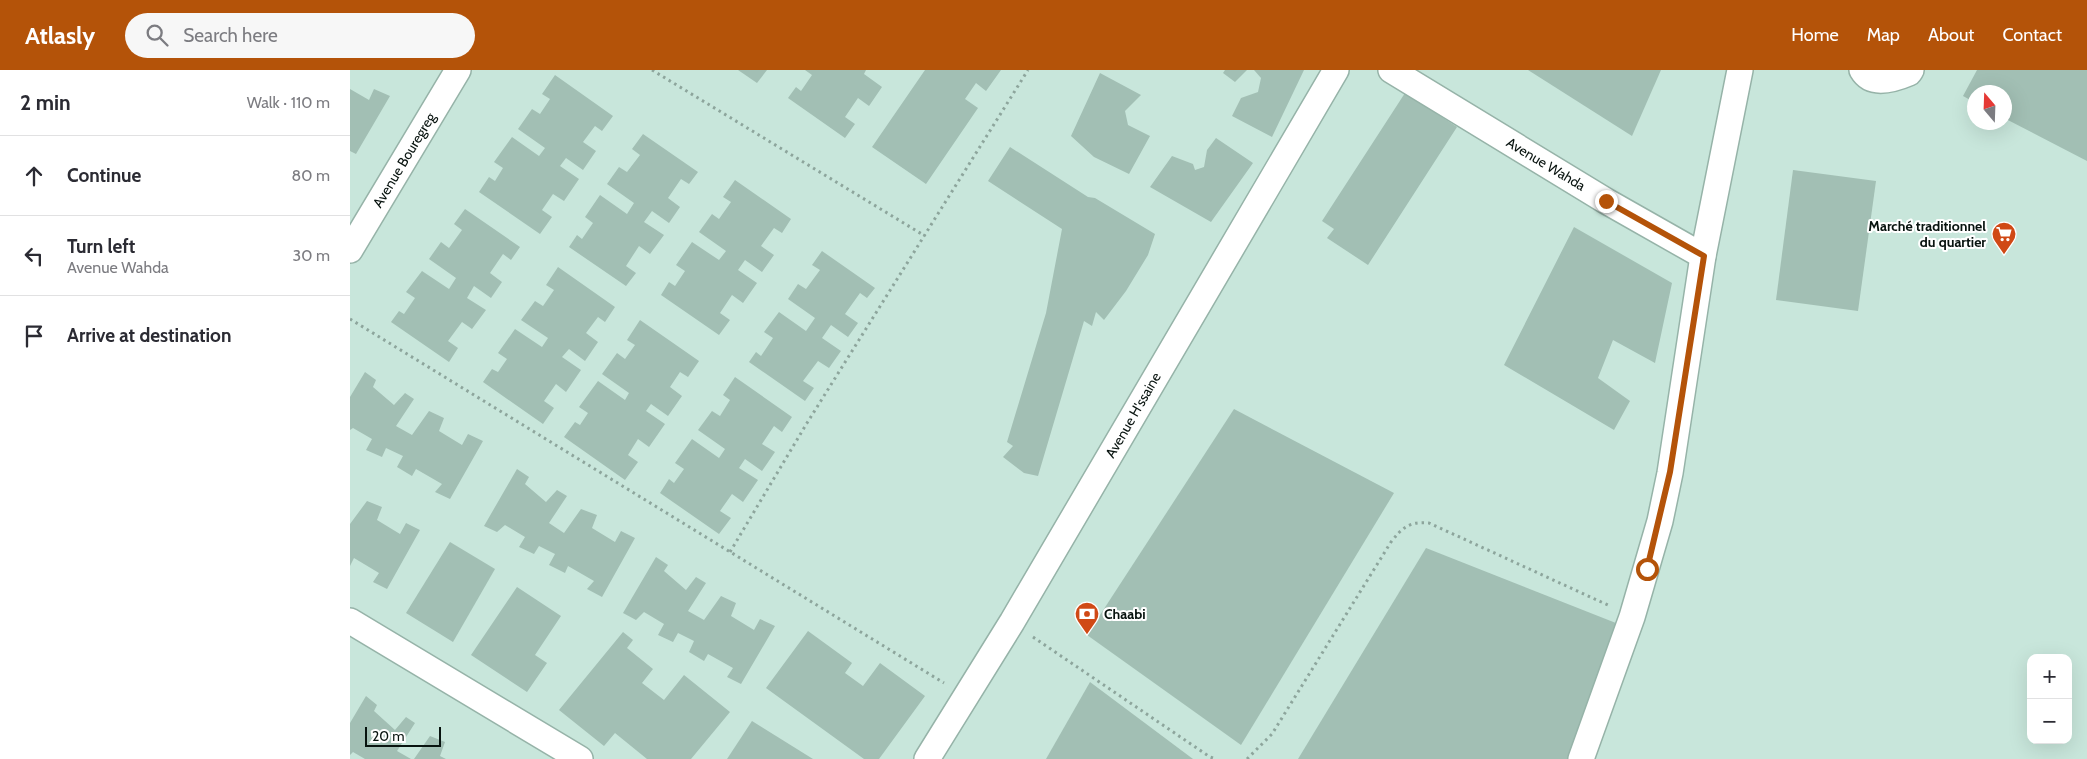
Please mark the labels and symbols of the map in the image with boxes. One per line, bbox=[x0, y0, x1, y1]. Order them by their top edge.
north arrow bbox=[1967, 85, 2012, 130]
street label: Avenue Bouregreg bbox=[369, 108, 440, 211]
street label: Avenue Wahda bbox=[1503, 133, 1589, 195]
route end bbox=[1595, 190, 1618, 213]
place label: Marché traditionnel du quartier bbox=[1868, 217, 1986, 251]
supermarket icon: Marché traditionnel du quartier bbox=[1991, 221, 2017, 255]
street label: Avenue H'ssaine bbox=[1101, 369, 1165, 461]
route start bbox=[1636, 558, 1659, 581]
bank icon: Chaabi bbox=[1074, 601, 1100, 635]
place label: Chaabi bbox=[1104, 605, 1146, 623]
scale bar bbox=[365, 724, 441, 747]

